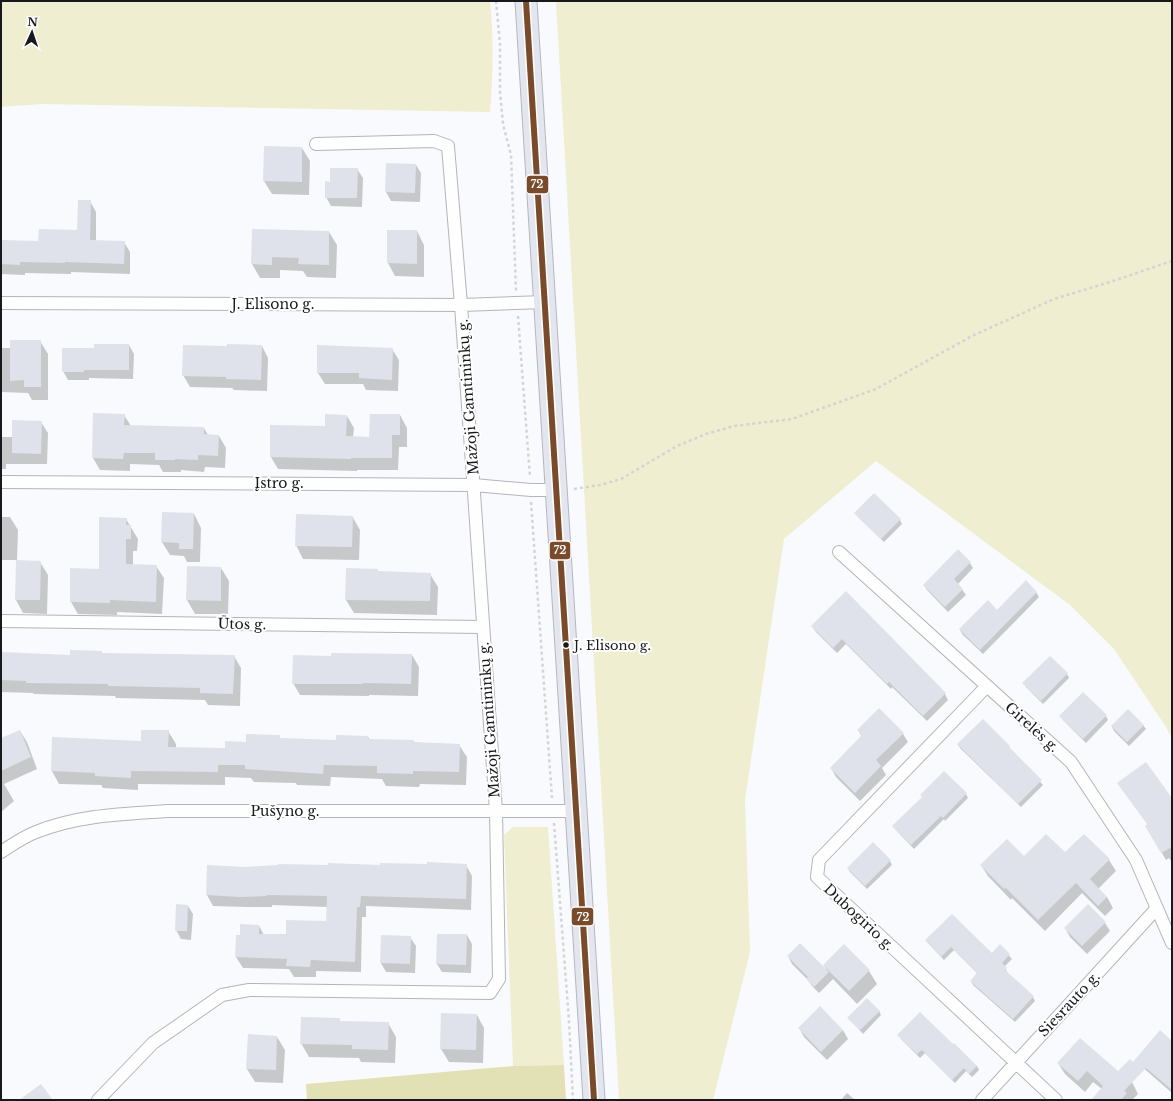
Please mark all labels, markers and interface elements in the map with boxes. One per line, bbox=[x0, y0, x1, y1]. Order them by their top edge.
north arrow bbox=[12, 12, 52, 52]
text: N bbox=[27, 15, 39, 29]
line badge: 72 bbox=[526, 175, 549, 194]
text: 72 bbox=[531, 177, 543, 191]
street label: J. Elisono g. bbox=[230, 295, 314, 313]
street label: Mažoji Gamtininkų g. bbox=[454, 318, 482, 476]
street label: Įstro g. bbox=[254, 474, 304, 492]
line badge: 72 bbox=[549, 541, 571, 560]
text: 72 bbox=[554, 543, 566, 557]
street label: Ūtos g. bbox=[218, 615, 266, 633]
place label: J. Elisono g. bbox=[572, 637, 651, 654]
marker: J. Elisono g. bbox=[561, 640, 571, 650]
street label: Mažoji Gamtininkų g. bbox=[475, 641, 503, 799]
street label: Girelės g. bbox=[1001, 698, 1063, 756]
street label: Pušyno g. bbox=[250, 802, 320, 820]
street label: Dubogirio g. bbox=[820, 880, 898, 954]
line badge: 72 bbox=[571, 907, 594, 926]
text: 72 bbox=[577, 910, 589, 924]
street label: Siesrauto g. bbox=[1034, 968, 1104, 1040]

